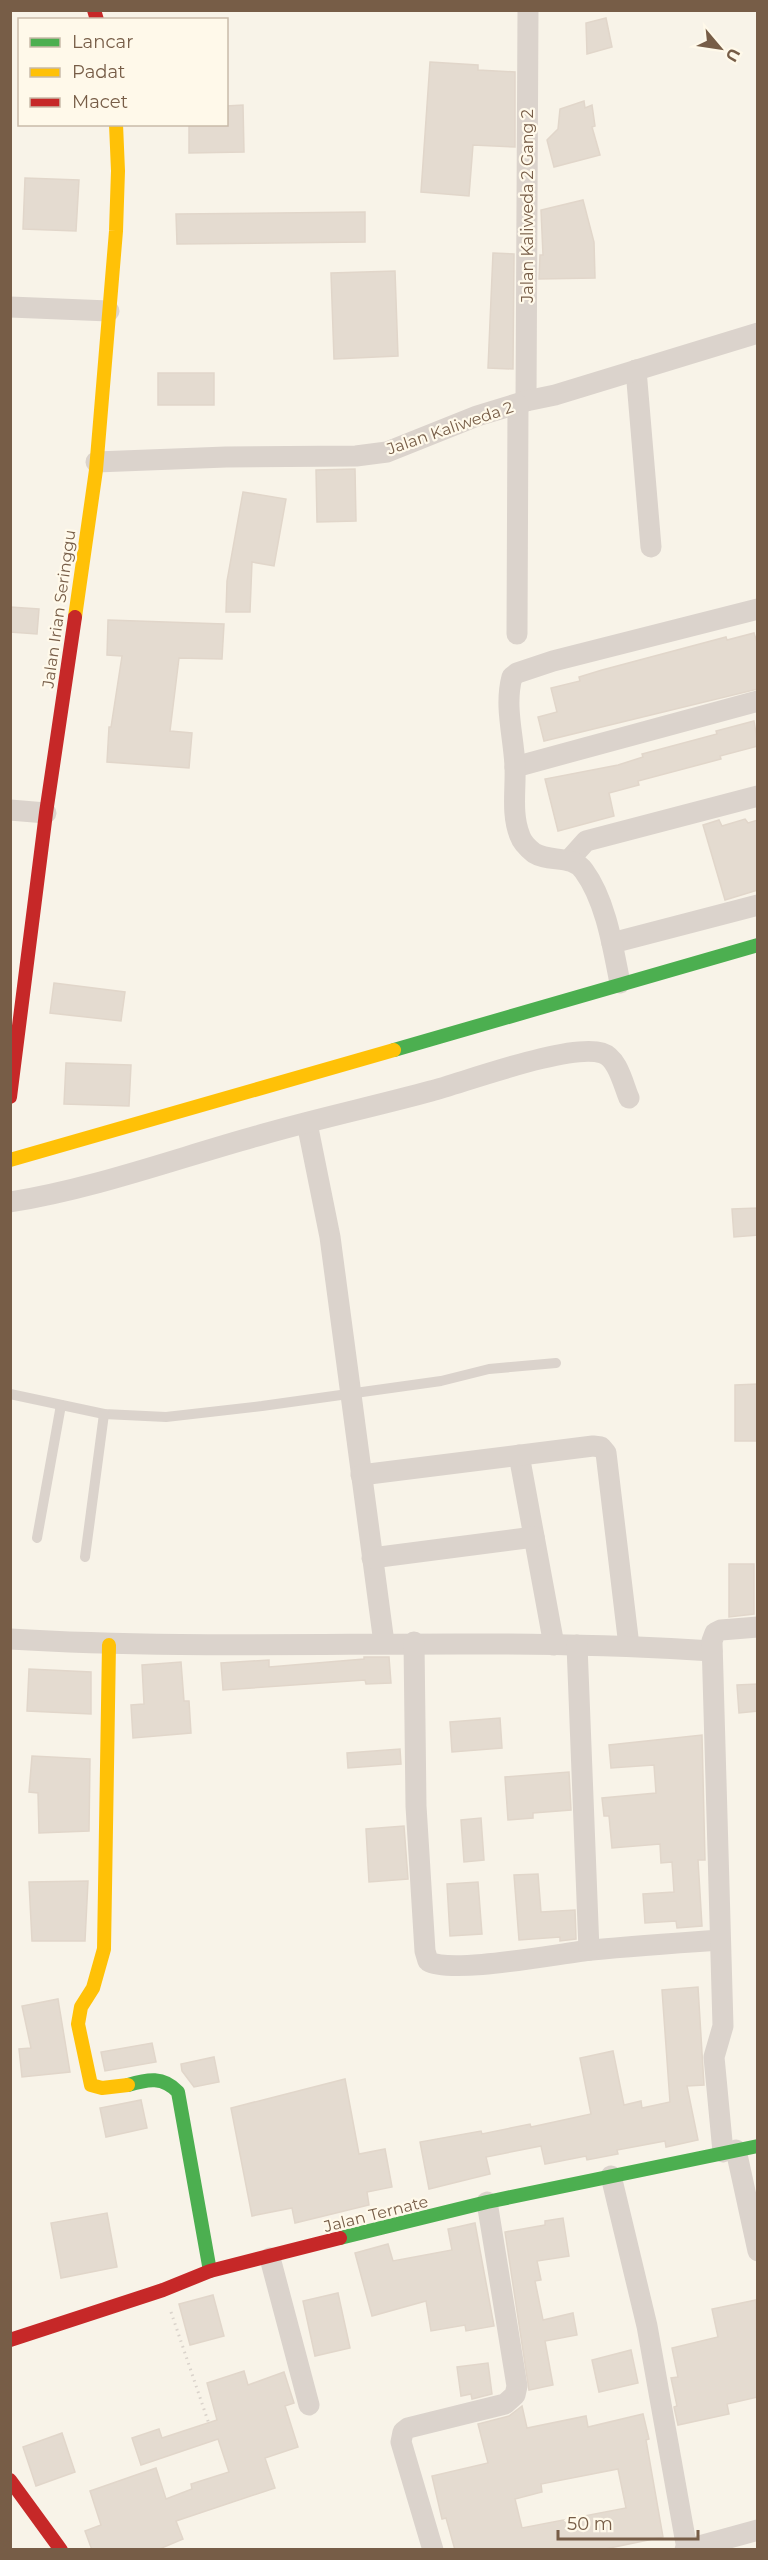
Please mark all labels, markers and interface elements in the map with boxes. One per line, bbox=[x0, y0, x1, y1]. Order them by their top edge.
legend bbox=[18, 18, 228, 126]
north arrow bbox=[690, 18, 750, 78]
text: Lancar bbox=[72, 31, 133, 53]
text: U bbox=[721, 45, 744, 65]
text: Padat bbox=[72, 61, 125, 83]
text: Macet bbox=[72, 91, 128, 113]
street label: Jalan Kaliweda 2 Gang 2 bbox=[518, 109, 537, 304]
street label: Jalan Kaliweda 2 bbox=[383, 397, 516, 459]
street label: Jalan Irian Seringgu bbox=[38, 529, 80, 690]
street label: Jalan Ternate bbox=[321, 2192, 430, 2236]
scale bar bbox=[558, 2503, 698, 2541]
text: 50 m bbox=[567, 2513, 613, 2535]

